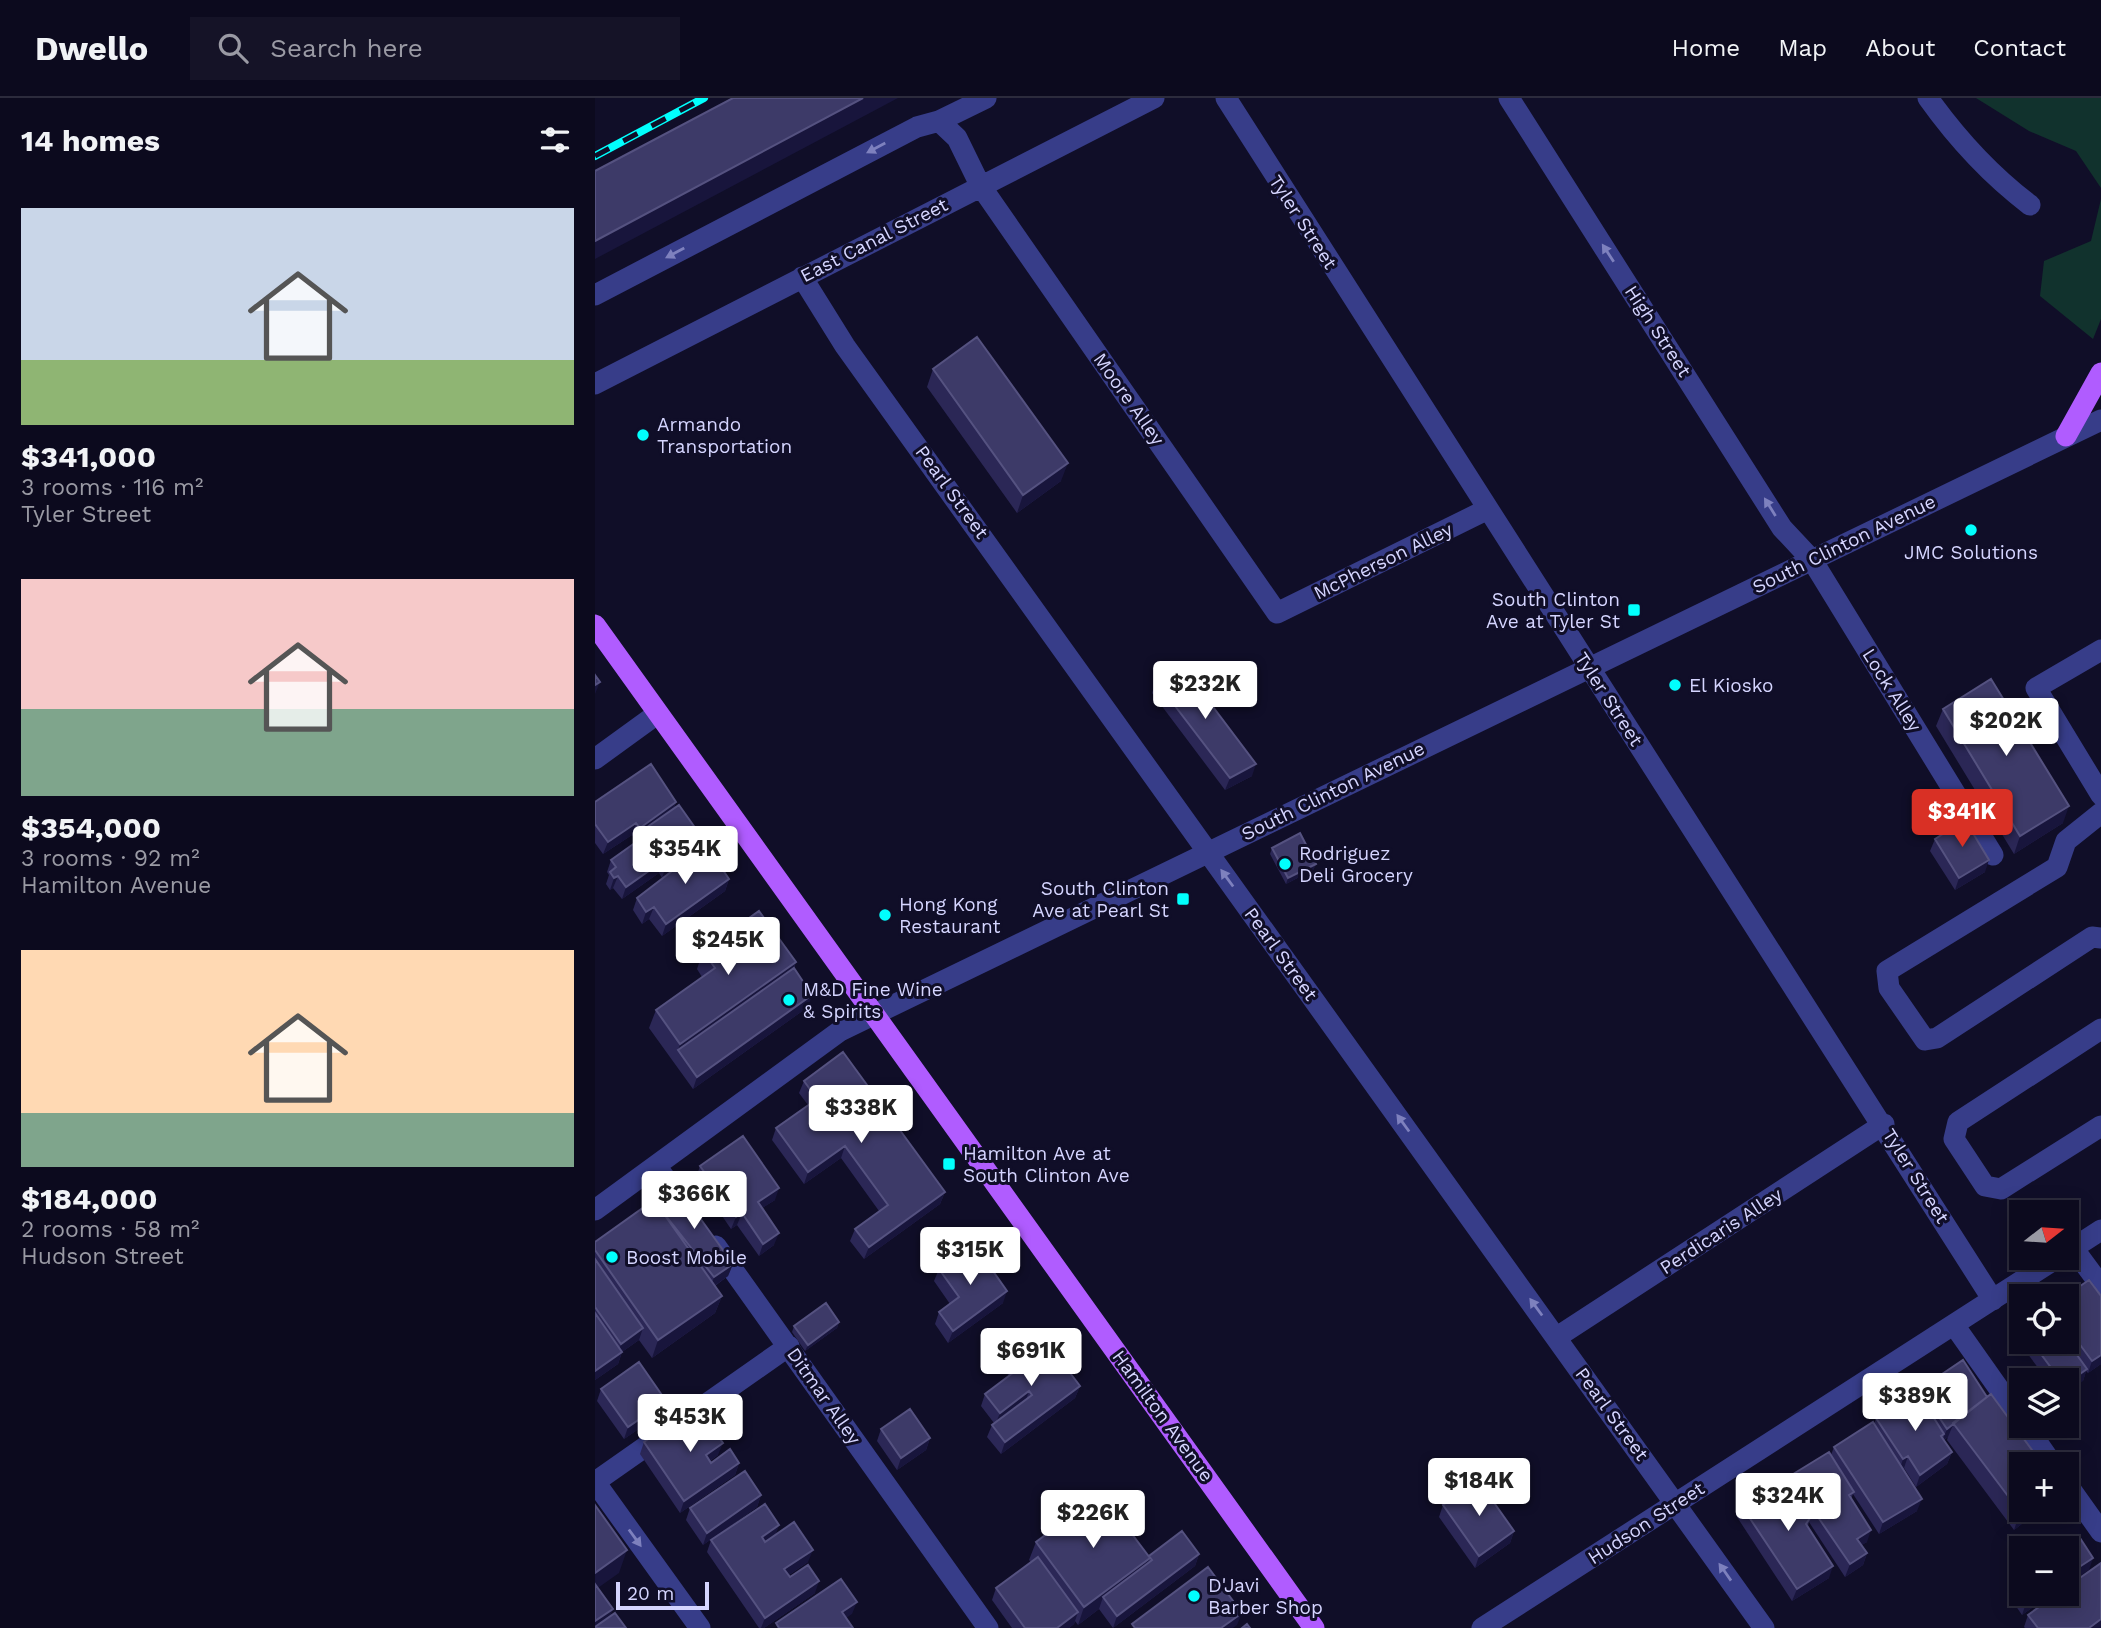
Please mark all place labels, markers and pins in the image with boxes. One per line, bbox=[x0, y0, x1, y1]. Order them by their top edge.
place label: Armando Transportation bbox=[657, 413, 792, 458]
marker: Armando Transportation bbox=[635, 427, 651, 443]
marker: JMC Solutions bbox=[1963, 522, 1979, 538]
place label: JMC Solutions bbox=[1904, 541, 2038, 564]
place label: South Clinton Ave at Tyler St bbox=[1486, 588, 1620, 633]
marker: South Clinton Ave at Tyler St bbox=[1626, 602, 1642, 618]
pin: $232K bbox=[1156, 662, 1254, 721]
place label: El Kiosko bbox=[1689, 674, 1774, 697]
marker: El Kiosko bbox=[1667, 677, 1683, 693]
pin: $202K bbox=[1957, 698, 2055, 758]
pin: $341K bbox=[1913, 790, 2011, 849]
pin: $354K bbox=[636, 826, 734, 886]
place label: Rodriguez Deli Grocery bbox=[1299, 842, 1413, 887]
marker: Rodriguez Deli Grocery bbox=[1277, 856, 1293, 872]
place label: South Clinton Ave at Pearl St bbox=[1032, 877, 1169, 922]
marker: South Clinton Ave at Pearl St bbox=[1175, 891, 1191, 907]
place label: Hong Kong Restaurant bbox=[899, 893, 1001, 938]
marker: Hong Kong Restaurant bbox=[877, 907, 893, 923]
pin: $245K bbox=[679, 918, 777, 977]
place label: M&D Fine Wine & Spirits bbox=[803, 978, 943, 1023]
marker: M&D Fine Wine & Spirits bbox=[781, 992, 797, 1008]
pin: $338K bbox=[812, 1086, 910, 1145]
place label: Hamilton Ave at South Clinton Ave bbox=[963, 1142, 1130, 1187]
marker: Hamilton Ave at South Clinton Ave bbox=[941, 1156, 957, 1172]
pin: $366K bbox=[645, 1172, 743, 1231]
pin: $315K bbox=[921, 1228, 1019, 1287]
place label: Boost Mobile bbox=[626, 1246, 747, 1269]
marker: Boost Mobile bbox=[604, 1249, 620, 1265]
pin: $691K bbox=[982, 1328, 1080, 1388]
pin: $389K bbox=[1866, 1374, 1964, 1433]
pin: $453K bbox=[641, 1394, 739, 1454]
pin: $184K bbox=[1430, 1458, 1528, 1518]
pin: $324K bbox=[1739, 1474, 1837, 1533]
pin: $226K bbox=[1044, 1490, 1142, 1550]
place label: D'Javi Barber Shop bbox=[1208, 1574, 1323, 1619]
marker: D'Javi Barber Shop bbox=[1186, 1588, 1202, 1604]

